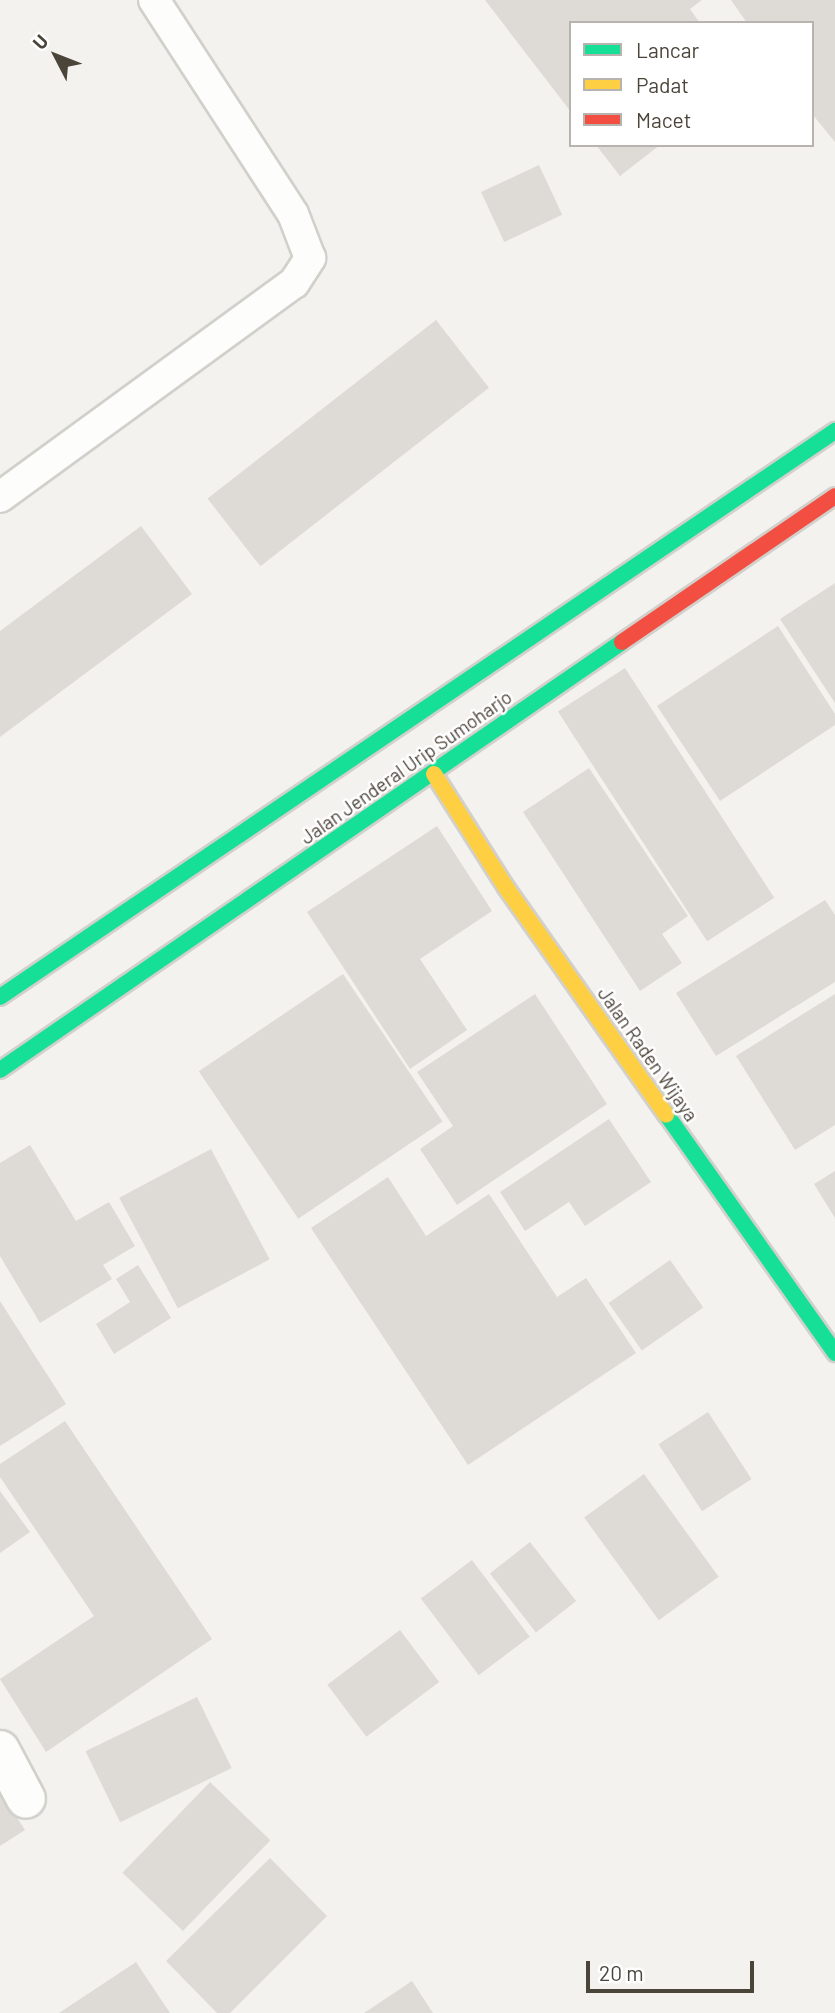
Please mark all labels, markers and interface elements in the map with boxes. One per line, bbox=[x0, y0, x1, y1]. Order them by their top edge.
north arrow bbox=[21, 21, 91, 91]
legend bbox=[569, 21, 814, 147]
text: U bbox=[27, 29, 53, 54]
text: Lancar bbox=[636, 37, 699, 62]
text: Padat bbox=[636, 72, 689, 97]
text: Macet bbox=[636, 107, 691, 132]
street label: Jalan Jenderal Urip Sumoharjo bbox=[296, 685, 516, 849]
street label: Jalan Raden Wijaya bbox=[593, 982, 703, 1126]
scale bar bbox=[590, 1946, 758, 1990]
text: 20 m bbox=[599, 1960, 644, 1985]

